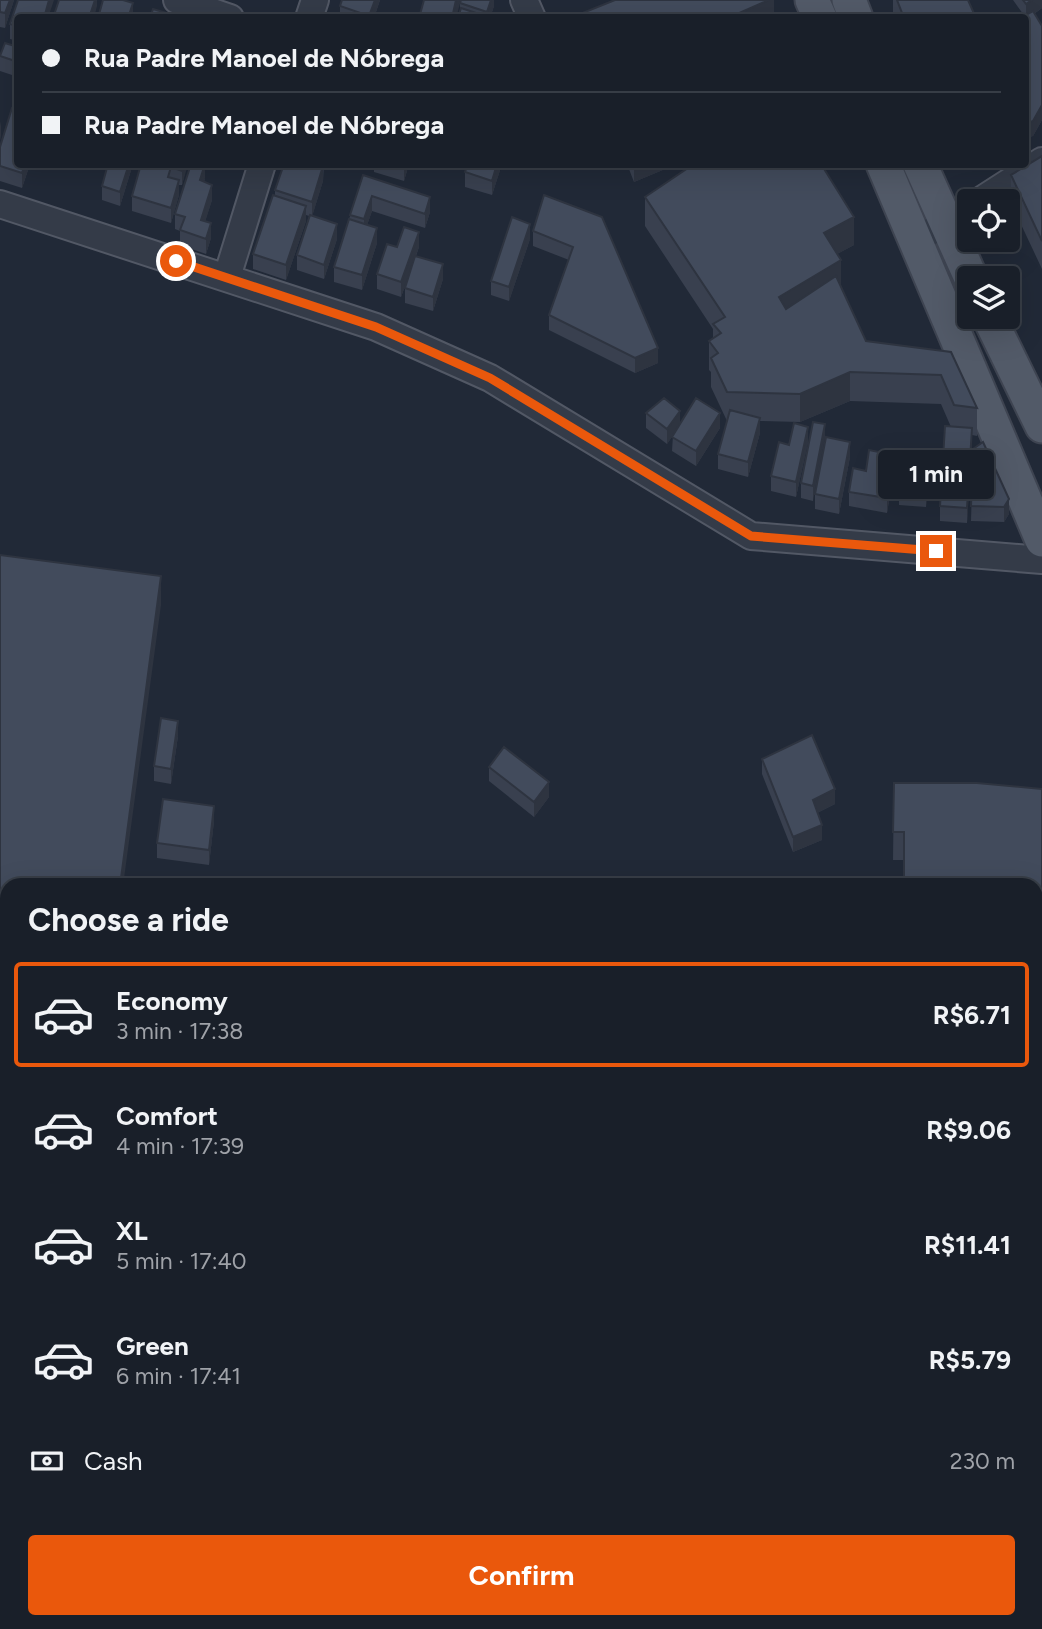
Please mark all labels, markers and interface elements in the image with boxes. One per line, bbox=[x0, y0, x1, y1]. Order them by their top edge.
text: Rua Padre Manoel de Nóbrega bbox=[84, 42, 444, 74]
text: Rua Padre Manoel de Nóbrega bbox=[84, 109, 444, 141]
map controls bbox=[957, 189, 1020, 329]
button: locate bbox=[957, 189, 1020, 252]
route start bbox=[160, 245, 192, 277]
button: layers bbox=[957, 266, 1020, 329]
callout: 1 min bbox=[878, 449, 994, 498]
text: 1 min bbox=[909, 460, 963, 488]
route end bbox=[920, 535, 952, 567]
text: Choose a ride bbox=[28, 901, 229, 939]
icon: car bbox=[32, 983, 95, 1046]
text: Economy bbox=[116, 985, 228, 1017]
text: R$6.71 bbox=[933, 999, 1011, 1031]
text: 3 min · 17:38 bbox=[116, 1017, 243, 1045]
icon: car bbox=[32, 1098, 95, 1161]
text: Comfort bbox=[116, 1100, 218, 1132]
text: R$9.06 bbox=[926, 1114, 1011, 1146]
text: 4 min · 17:39 bbox=[116, 1132, 244, 1160]
icon: car bbox=[32, 1213, 95, 1276]
text: XL bbox=[116, 1215, 148, 1247]
text: R$11.41 bbox=[924, 1229, 1011, 1261]
text: 5 min · 17:40 bbox=[116, 1247, 247, 1275]
icon: car bbox=[32, 1328, 95, 1391]
text: Green bbox=[116, 1330, 189, 1362]
text: R$5.79 bbox=[929, 1344, 1011, 1376]
text: 6 min · 17:41 bbox=[116, 1362, 241, 1390]
icon: cash bbox=[28, 1442, 66, 1480]
text: Cash bbox=[84, 1445, 143, 1477]
text: 230 m bbox=[950, 1447, 1015, 1475]
button: Confirm bbox=[28, 1535, 1015, 1615]

